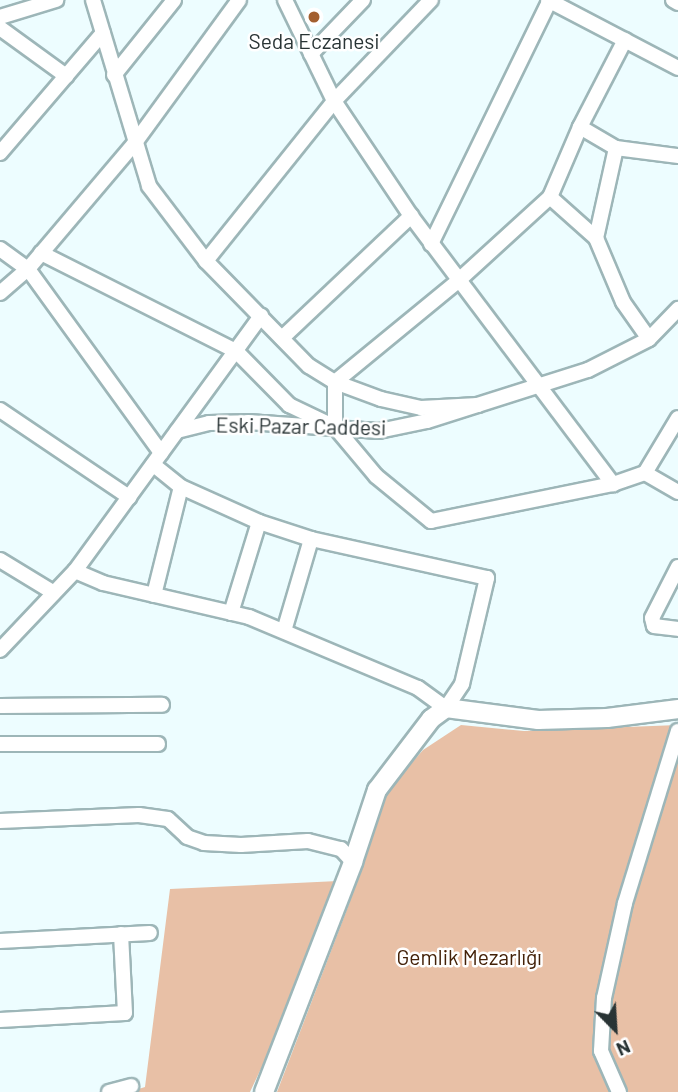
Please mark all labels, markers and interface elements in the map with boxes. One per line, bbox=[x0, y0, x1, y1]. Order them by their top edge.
marker: Seda Eczanesi bbox=[306, 9, 322, 25]
place label: Seda Eczanesi bbox=[248, 28, 380, 54]
street label: Eski Pazar Caddesi bbox=[215, 412, 387, 440]
park label: Gemlik Mezarlığı bbox=[396, 944, 542, 970]
north arrow bbox=[580, 994, 650, 1064]
text: N bbox=[613, 1036, 634, 1062]

